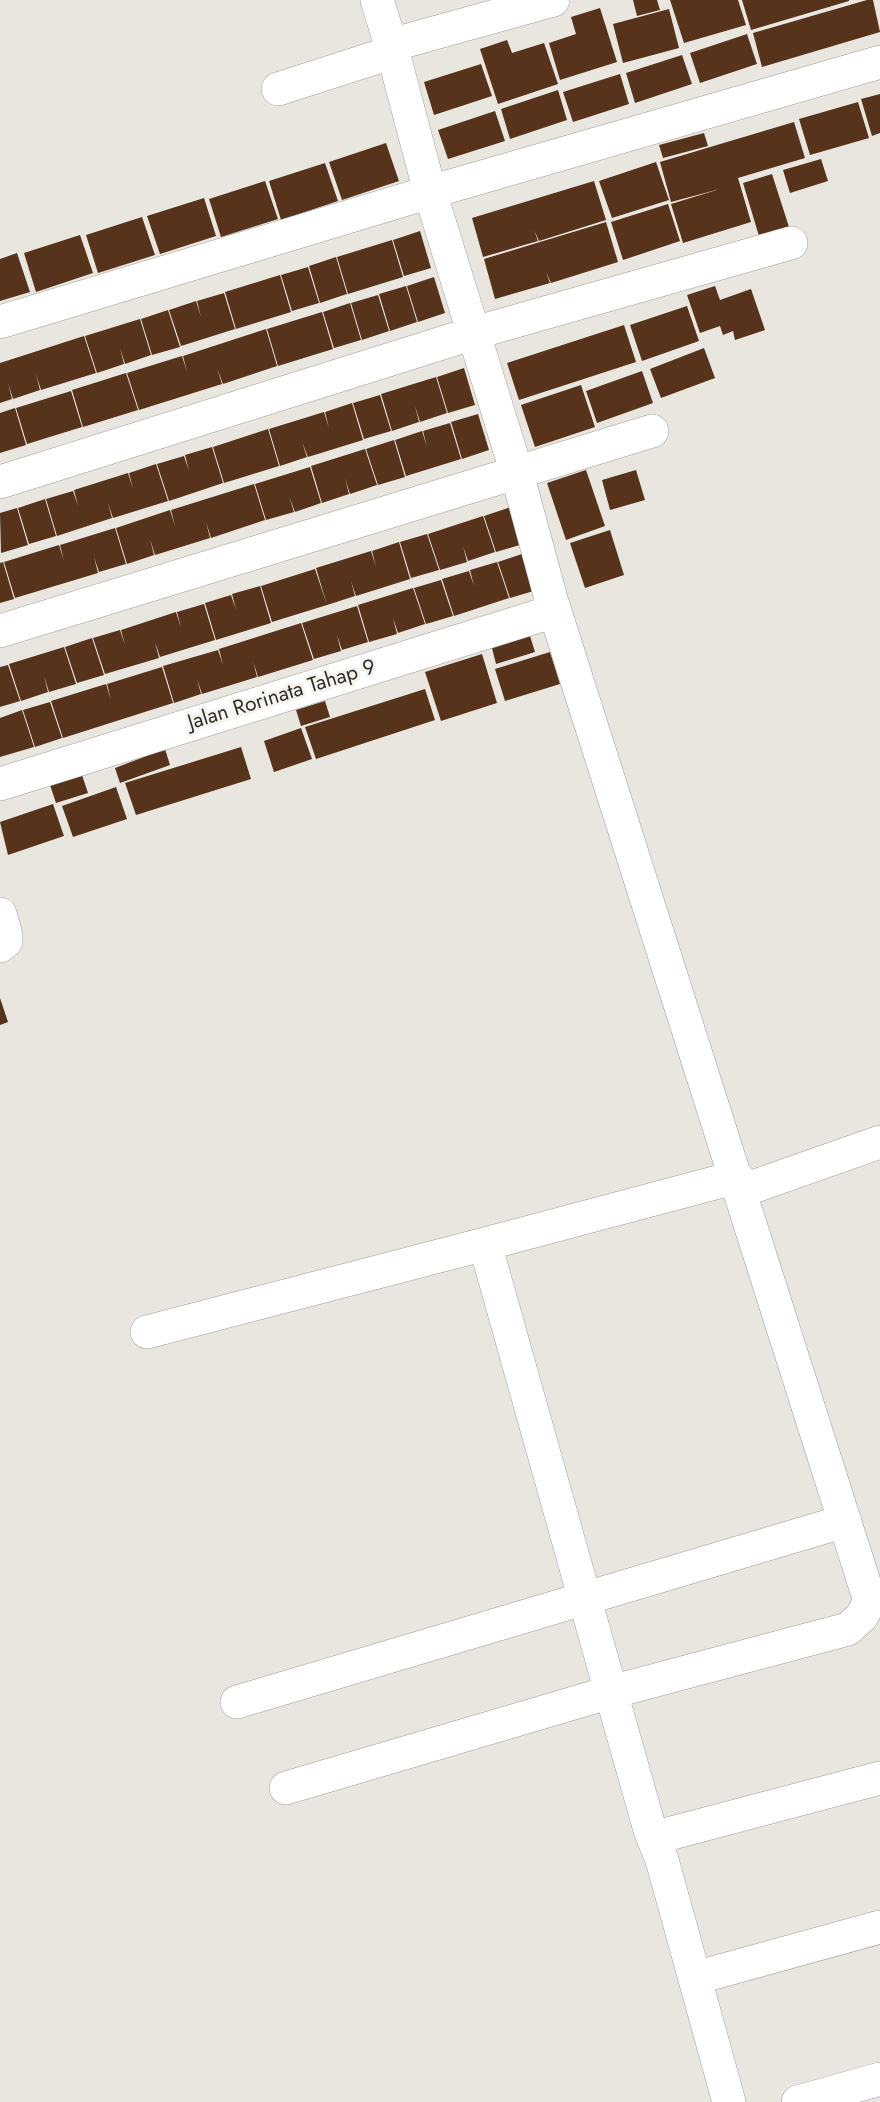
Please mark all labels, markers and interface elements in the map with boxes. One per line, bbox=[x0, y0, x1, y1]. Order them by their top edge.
street label: Jalan Rorinata Tahap 9 bbox=[185, 655, 379, 737]

